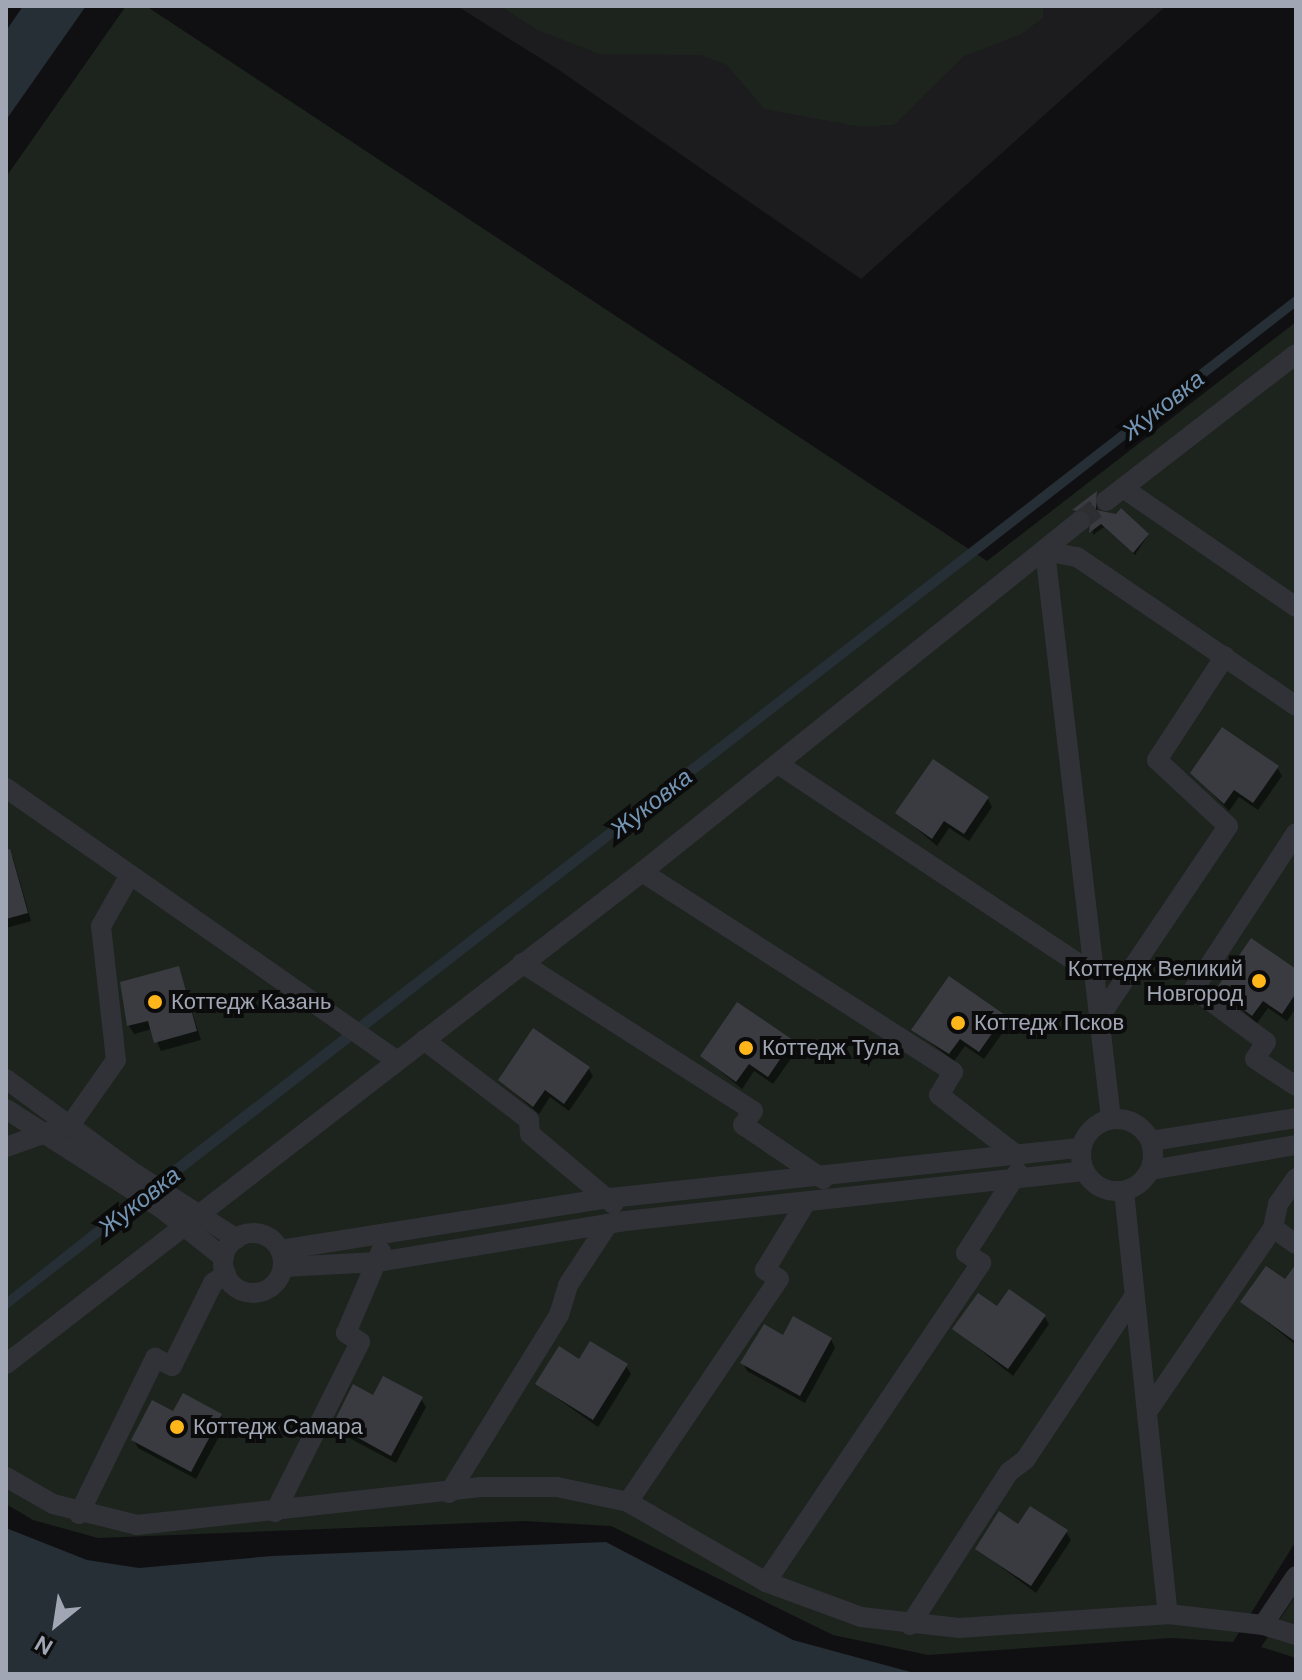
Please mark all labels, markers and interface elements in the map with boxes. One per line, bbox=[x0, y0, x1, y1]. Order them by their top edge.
water label: Жуковка bbox=[1116, 364, 1210, 446]
water label: Жуковка bbox=[604, 762, 698, 844]
place label: Коттедж Великий Новгород bbox=[1068, 955, 1243, 1006]
marker: Коттедж Великий Новгород bbox=[1250, 972, 1268, 990]
place label: Коттедж Казань bbox=[171, 989, 331, 1015]
marker: Коттедж Казань bbox=[146, 993, 164, 1011]
place label: Коттедж Псков bbox=[974, 1010, 1124, 1036]
marker: Коттедж Псков bbox=[949, 1014, 967, 1032]
place label: Коттедж Тула bbox=[762, 1035, 899, 1061]
marker: Коттедж Тула bbox=[737, 1039, 755, 1057]
water label: Жуковка bbox=[92, 1160, 186, 1242]
place label: Коттедж Самара bbox=[193, 1414, 363, 1440]
marker: Коттедж Самара bbox=[168, 1418, 186, 1436]
north arrow bbox=[16, 1584, 96, 1664]
text: N bbox=[30, 1629, 58, 1662]

